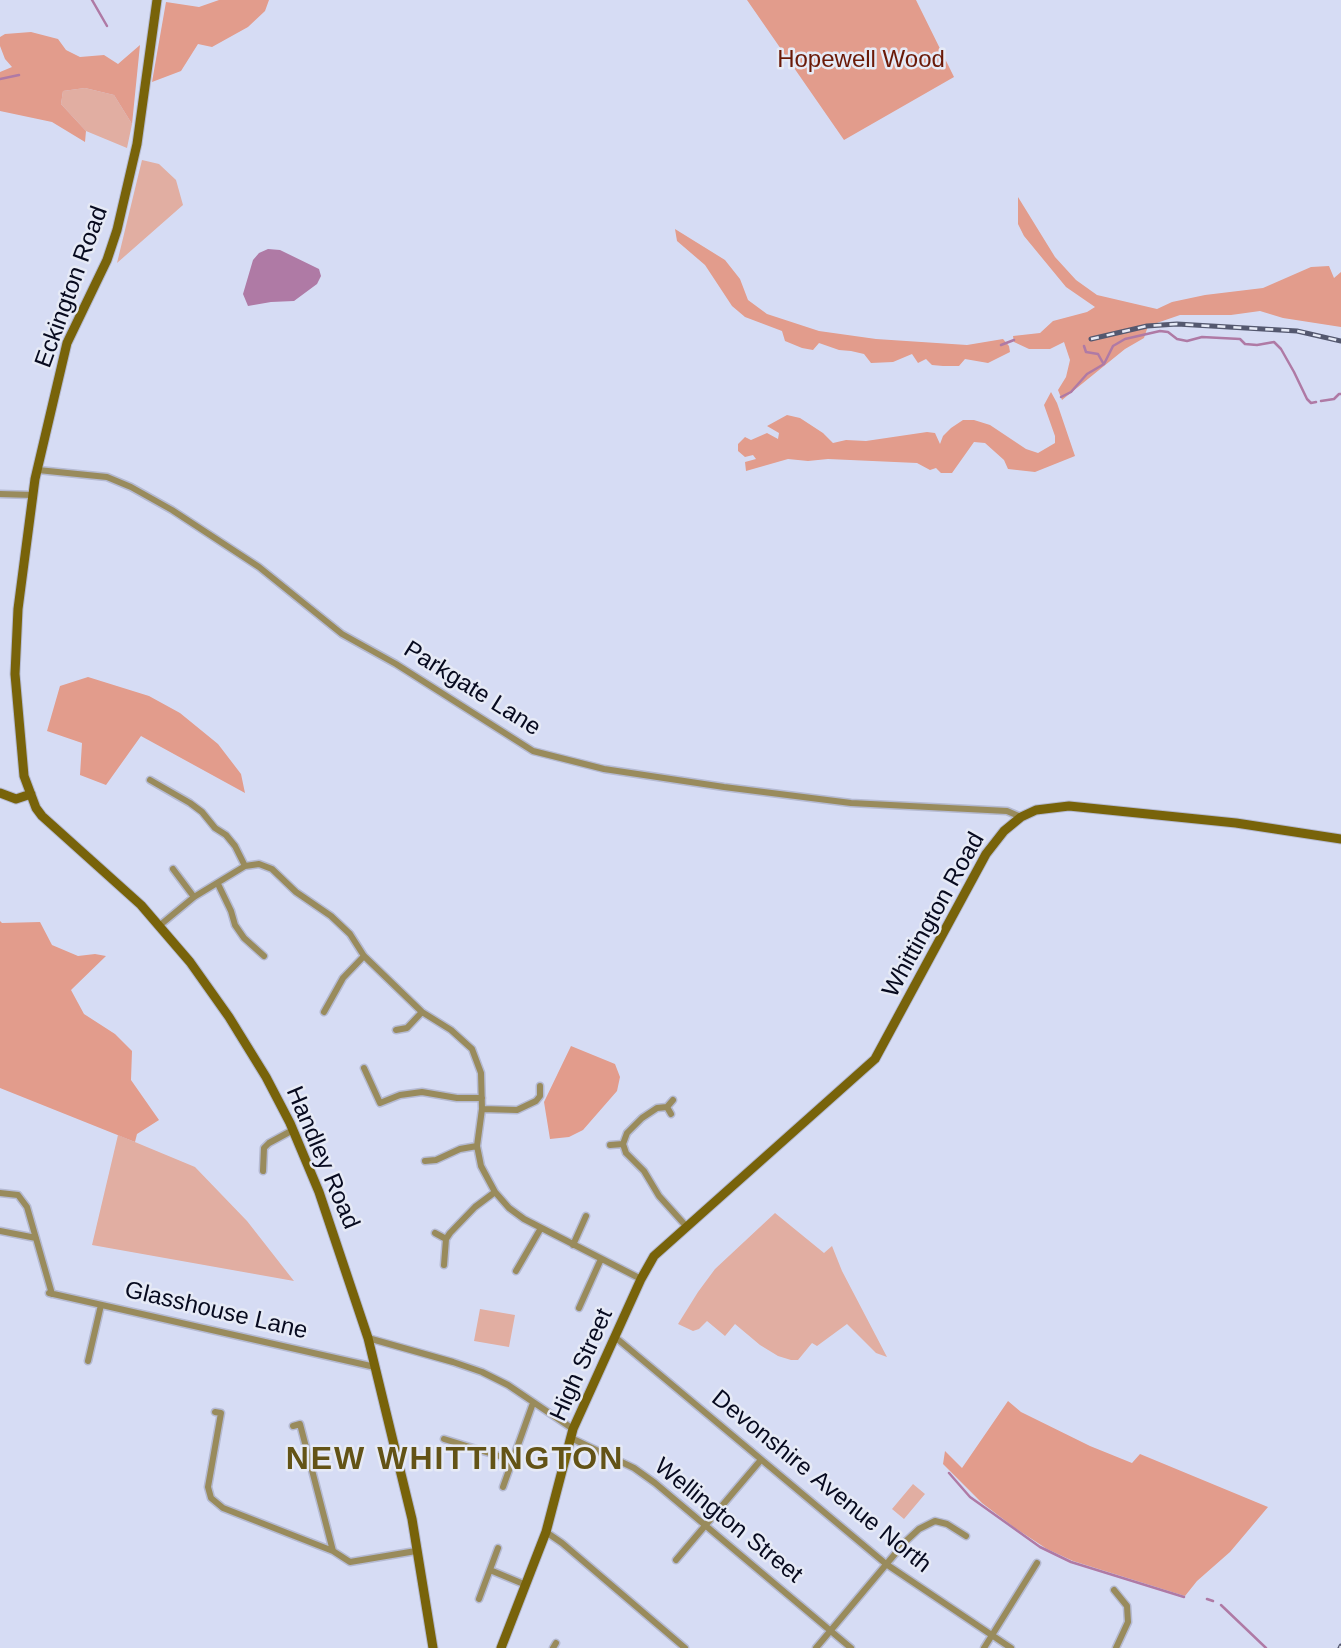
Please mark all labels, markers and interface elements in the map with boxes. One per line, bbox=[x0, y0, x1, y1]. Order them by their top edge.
park label: Hopewell Wood bbox=[777, 46, 945, 74]
street label: Eckington Road bbox=[29, 202, 115, 372]
street label: Parkgate Lane bbox=[398, 635, 546, 743]
street label: Whittington Road bbox=[877, 828, 991, 1002]
street label: Handley Road bbox=[279, 1082, 365, 1234]
street label: Glasshouse Lane bbox=[122, 1276, 310, 1346]
street label: High Street bbox=[544, 1304, 620, 1426]
street label: Devonshire Avenue North bbox=[705, 1384, 937, 1580]
district label: NEW WHITTINGTON bbox=[288, 1441, 622, 1479]
street label: Wellington Street bbox=[648, 1452, 808, 1590]

